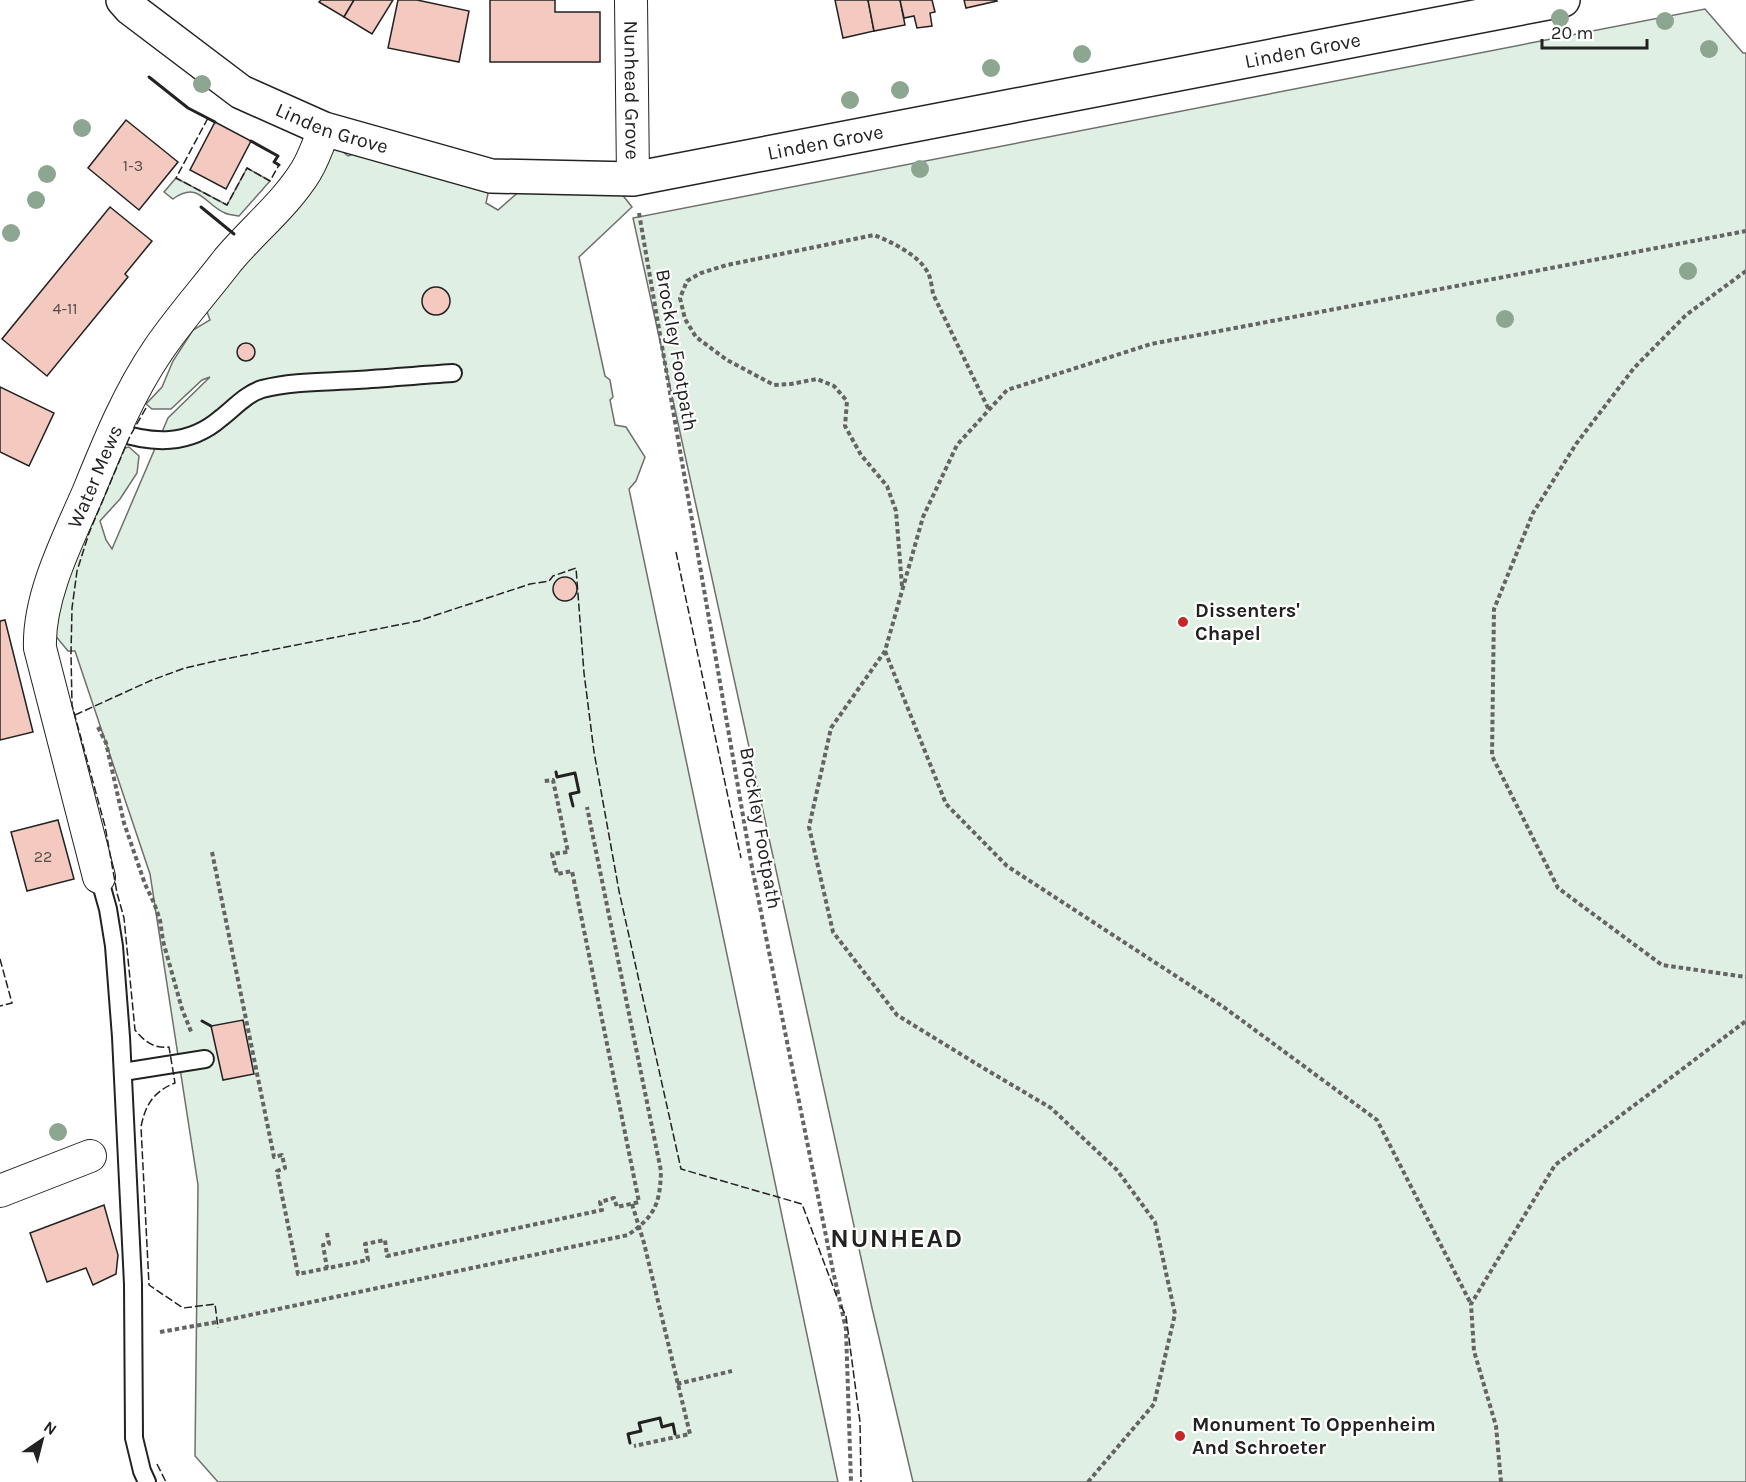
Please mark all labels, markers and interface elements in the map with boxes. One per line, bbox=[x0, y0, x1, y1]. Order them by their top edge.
scale bar bbox=[1542, 12, 1647, 50]
street label: Nunhead Grove bbox=[619, 20, 644, 160]
text: 20 m bbox=[1551, 22, 1593, 44]
street label: Linden Grove bbox=[1243, 28, 1363, 73]
street label: Linden Grove bbox=[272, 98, 391, 158]
street label: Linden Grove bbox=[765, 120, 885, 165]
house number: 1-3 bbox=[123, 156, 143, 175]
street label: Brockley Footpath bbox=[651, 267, 702, 433]
house number: 4-11 bbox=[52, 299, 78, 318]
street label: Water Mews bbox=[63, 421, 127, 532]
place label: Dissenters' Chapel bbox=[1195, 599, 1300, 645]
marker: Dissenters' Chapel bbox=[1176, 615, 1190, 629]
street label: Brockley Footpath bbox=[735, 745, 786, 911]
house number: 22 bbox=[34, 847, 52, 866]
district label: NUNHEAD bbox=[830, 1223, 964, 1254]
north arrow bbox=[12, 1410, 72, 1470]
place label: Monument To Oppenheim And Schroeter bbox=[1192, 1413, 1436, 1459]
text: N bbox=[40, 1417, 60, 1439]
marker: Monument To Oppenheim And Schroeter bbox=[1173, 1429, 1187, 1443]

